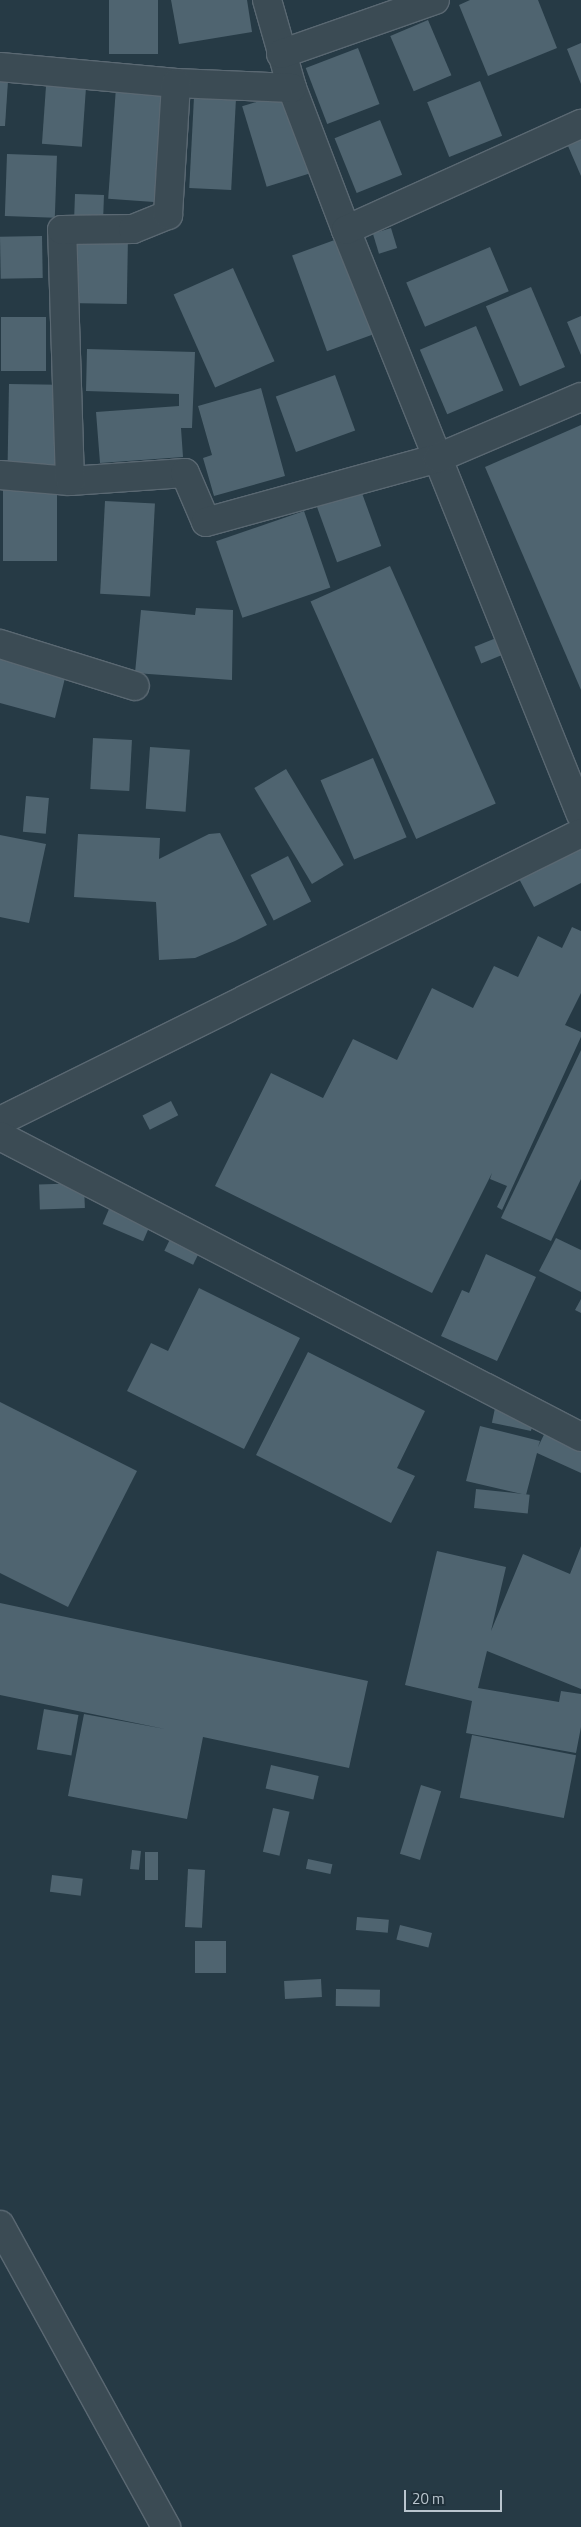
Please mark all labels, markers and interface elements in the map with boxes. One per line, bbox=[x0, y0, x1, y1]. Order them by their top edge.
scale bar bbox=[406, 2480, 504, 2512]
text: 20 m bbox=[412, 2487, 445, 2510]

